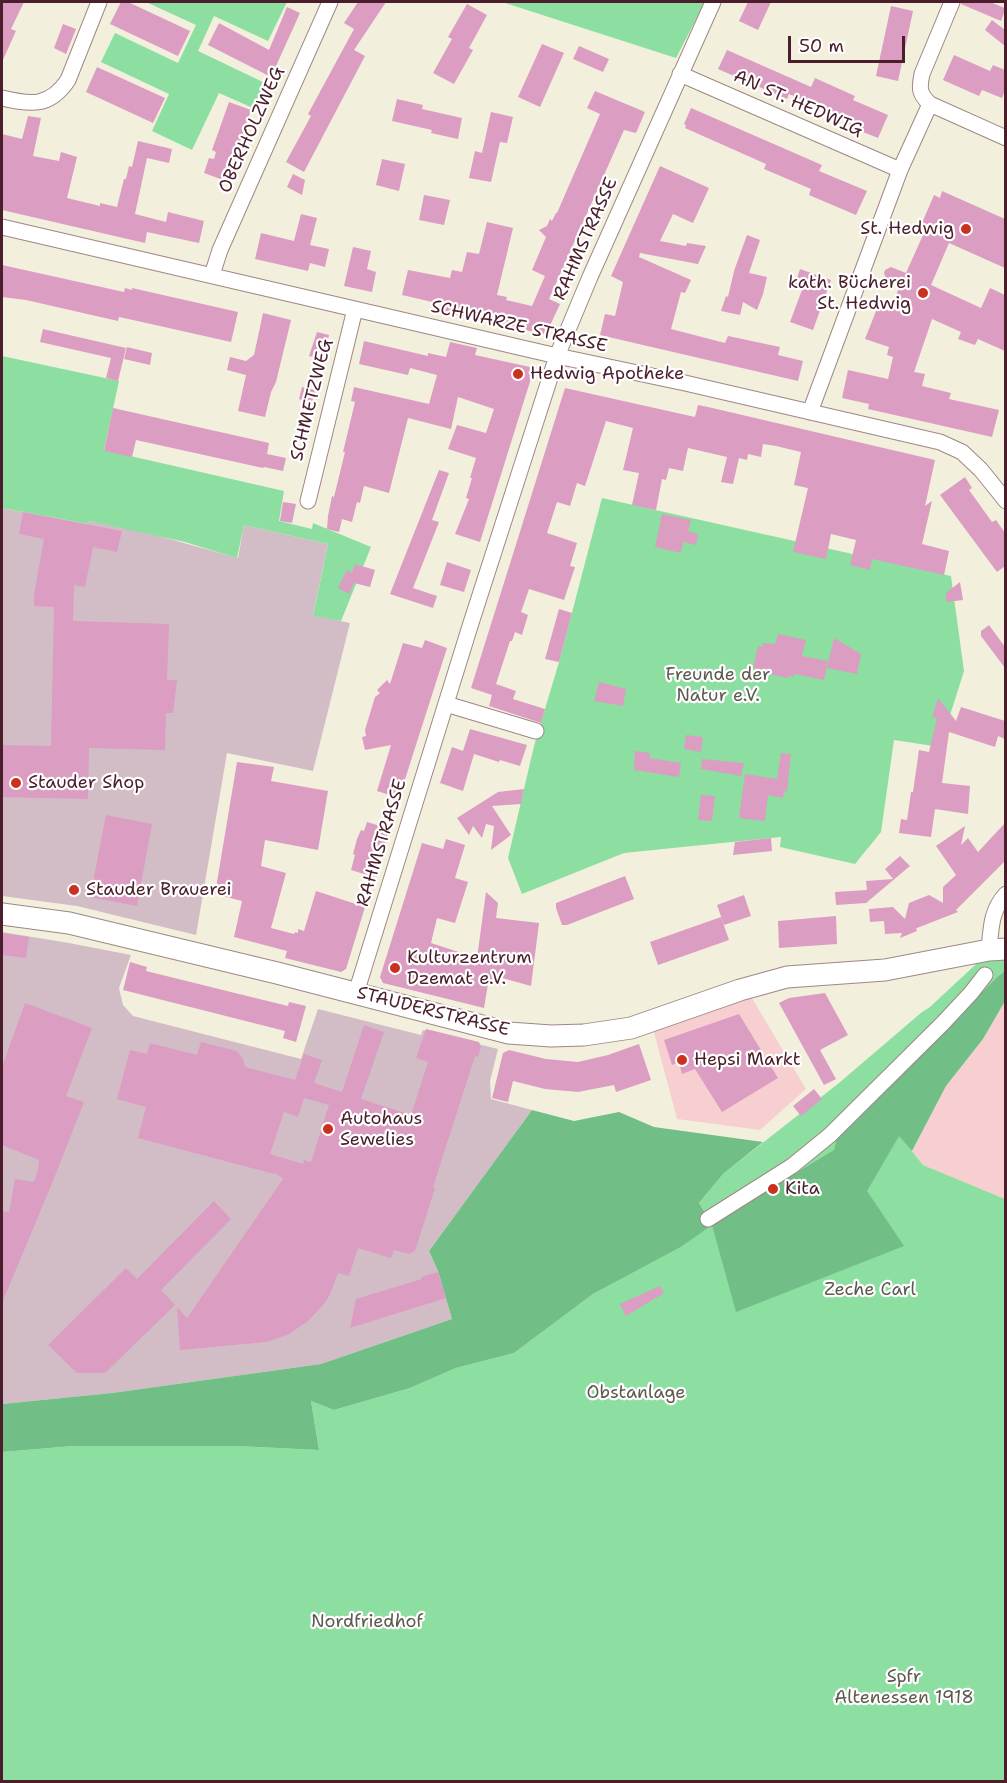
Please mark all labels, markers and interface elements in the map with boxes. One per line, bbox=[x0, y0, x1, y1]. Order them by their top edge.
scale bar bbox=[791, 24, 908, 62]
text: 50 m bbox=[799, 34, 844, 58]
street label: OBERHOLZWEG bbox=[215, 64, 289, 196]
street label: AN ST. HEDWIG bbox=[730, 66, 866, 142]
street label: RAHMSTRASSE bbox=[549, 174, 623, 304]
place label: St. Hedwig bbox=[860, 218, 954, 240]
marker: St. Hedwig bbox=[959, 222, 973, 236]
place label: kath. Bücherei St. Hedwig bbox=[788, 272, 911, 314]
marker: kath. Bücherei St. Hedwig bbox=[916, 286, 930, 300]
street label: SCHWARZE STRASSE bbox=[429, 296, 609, 358]
street label: SCHMETZWEG bbox=[286, 337, 338, 463]
place label: Hedwig Apotheke bbox=[530, 363, 684, 385]
marker: Hedwig Apotheke bbox=[511, 367, 525, 381]
park label: Freunde der Natur e.V. bbox=[665, 664, 771, 706]
place label: Stauder Shop bbox=[28, 772, 144, 794]
marker: Stauder Shop bbox=[9, 776, 23, 790]
street label: RAHMSTRASSE bbox=[352, 777, 412, 909]
place label: Stauder Brauerei bbox=[86, 879, 232, 901]
marker: Stauder Brauerei bbox=[67, 883, 81, 897]
place label: Kulturzentrum Dzemat e.V. bbox=[407, 947, 532, 990]
marker: Kulturzentrum Dzemat e.V. bbox=[388, 961, 402, 975]
street label: STAUDERSTRASSE bbox=[354, 983, 512, 1041]
place label: Hepsi Markt bbox=[694, 1049, 801, 1071]
marker: Hepsi Markt bbox=[675, 1053, 689, 1067]
place label: Autohaus Sewelies bbox=[340, 1108, 422, 1150]
marker: Autohaus Sewelies bbox=[321, 1122, 335, 1136]
place label: Kita bbox=[785, 1178, 820, 1200]
marker: Kita bbox=[766, 1182, 780, 1196]
park label: Zeche Carl bbox=[824, 1279, 916, 1301]
park label: Obstanlage bbox=[586, 1382, 686, 1404]
park label: Nordfriedhof bbox=[311, 1611, 423, 1633]
park label: Spfr Altenessen 1918 bbox=[834, 1666, 974, 1708]

